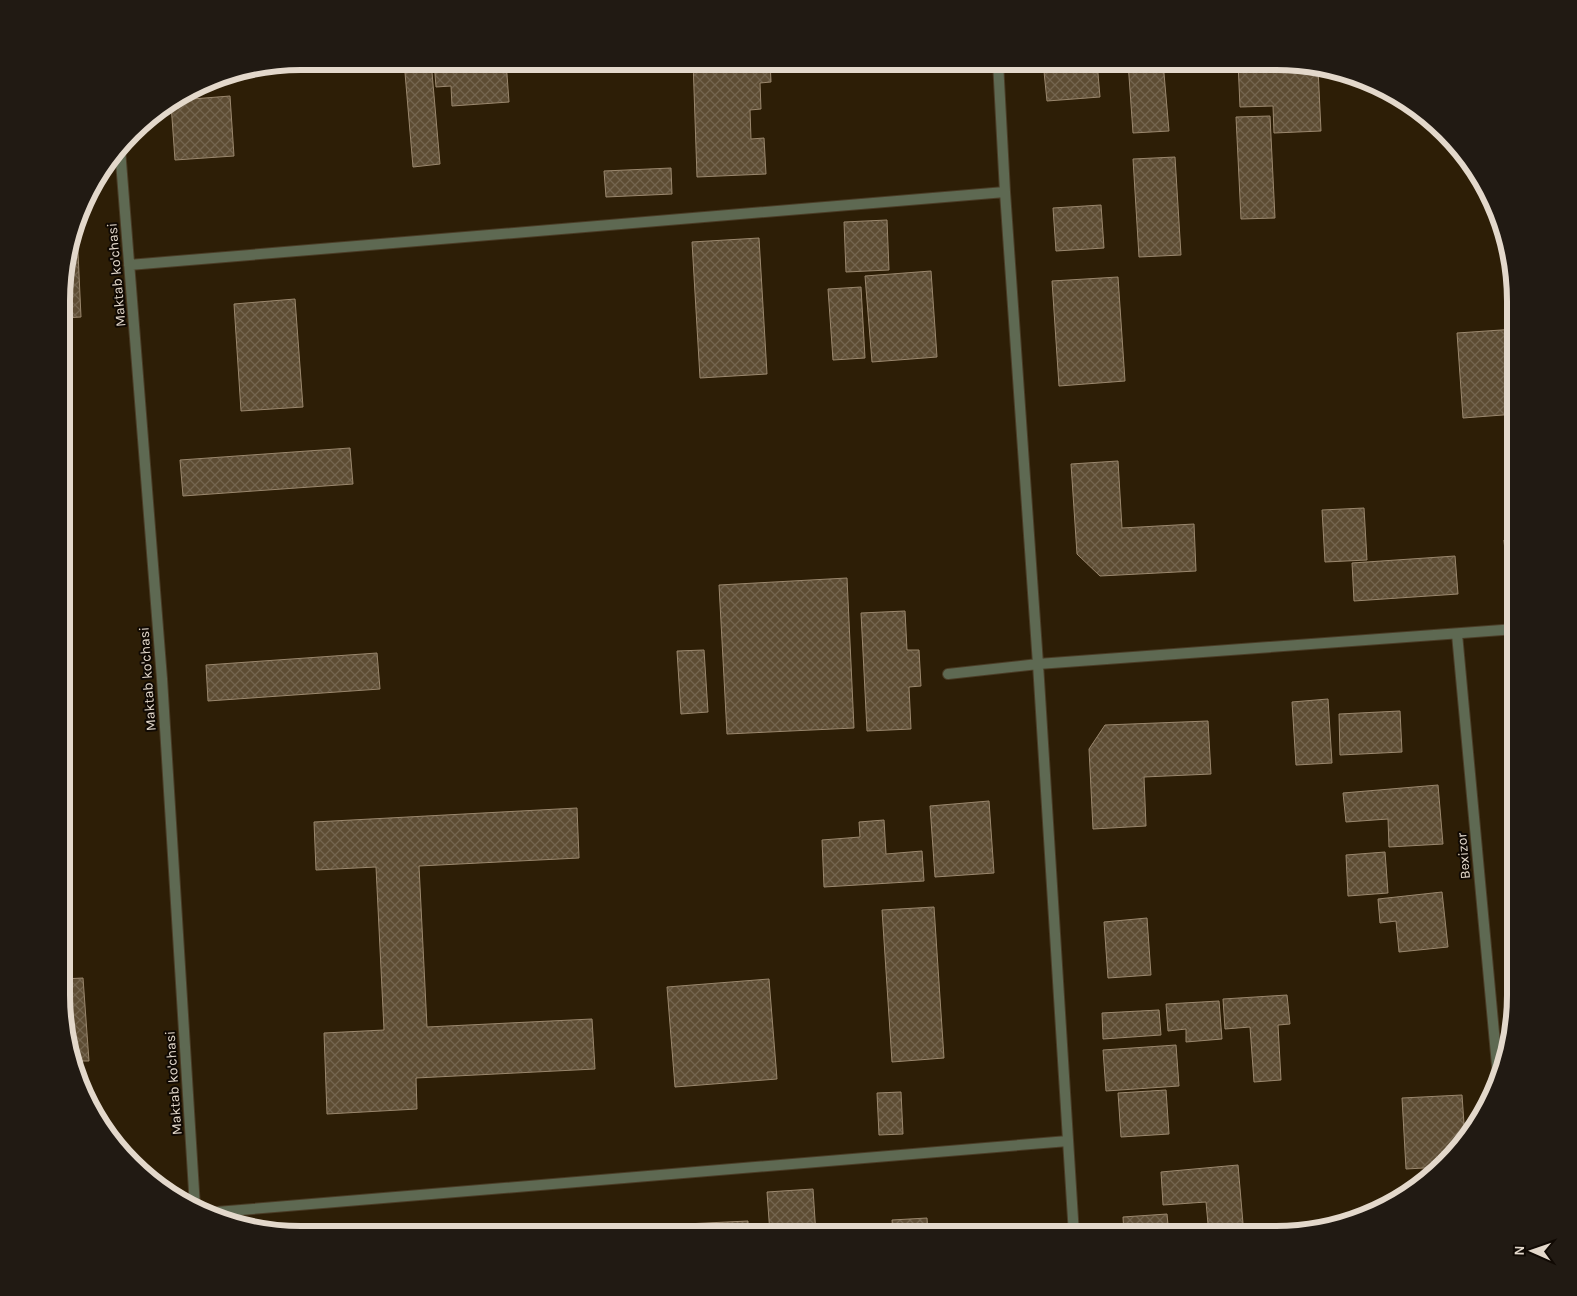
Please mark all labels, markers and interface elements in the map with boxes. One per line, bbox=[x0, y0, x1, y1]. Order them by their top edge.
street label: Maktab ko'chasi bbox=[103, 222, 130, 328]
street label: Maktab ko'chasi bbox=[135, 626, 160, 732]
street label: Bexizor bbox=[1453, 831, 1474, 880]
street label: Maktab ko'chasi bbox=[161, 1030, 186, 1136]
north arrow bbox=[1507, 1226, 1557, 1276]
text: N bbox=[1511, 1245, 1528, 1256]

